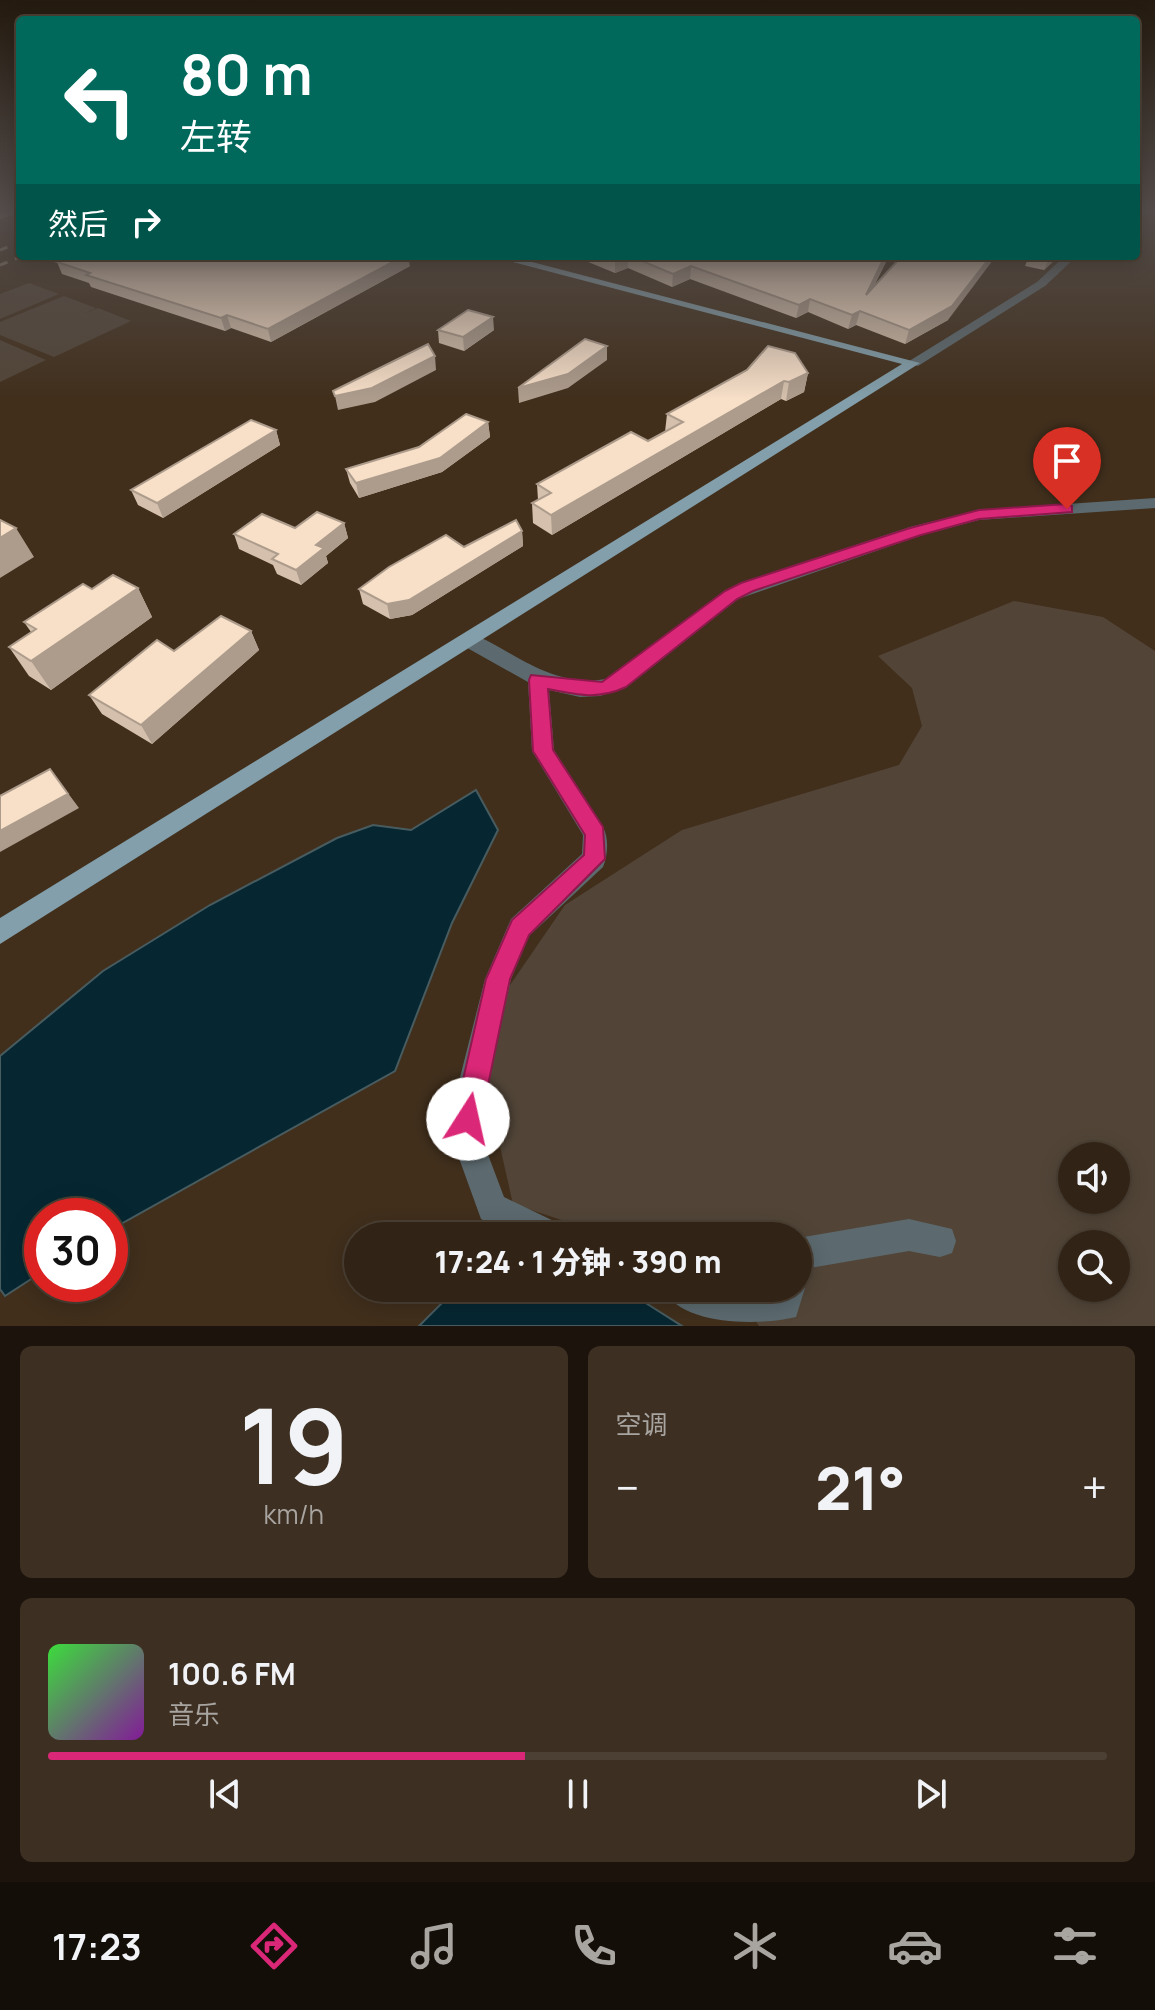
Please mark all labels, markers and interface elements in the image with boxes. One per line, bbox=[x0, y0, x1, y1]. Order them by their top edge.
text: 80 m bbox=[180, 35, 313, 112]
icon: left bbox=[48, 48, 152, 152]
text: 左转 bbox=[180, 112, 252, 161]
icon: right bbox=[124, 200, 168, 244]
text: 然后 bbox=[48, 203, 108, 244]
pin bbox=[1033, 427, 1101, 509]
icon: arrive bbox=[1045, 439, 1089, 483]
position arrow bbox=[426, 1077, 510, 1161]
map controls bbox=[1058, 1142, 1130, 1302]
button: sound bbox=[1058, 1142, 1130, 1214]
speed limit sign: 30 bbox=[24, 1198, 128, 1302]
button: search bbox=[1058, 1230, 1130, 1302]
text: 17:24 · 1 分钟 · 390 m bbox=[434, 1241, 722, 1282]
text: 19 bbox=[239, 1373, 349, 1515]
text: 空调 bbox=[616, 1406, 668, 1442]
text: 21° bbox=[815, 1446, 906, 1528]
text: − bbox=[616, 1457, 639, 1517]
text: + bbox=[1082, 1457, 1107, 1517]
text: km/h bbox=[264, 1496, 324, 1532]
text: 100.6 FM bbox=[168, 1653, 296, 1694]
text: 音乐 bbox=[168, 1696, 220, 1732]
icon: previous bbox=[203, 1772, 247, 1816]
icon: pause bbox=[556, 1772, 600, 1816]
icon: next bbox=[909, 1772, 953, 1816]
icon: directions bbox=[246, 1918, 302, 1974]
icon: music bbox=[406, 1918, 462, 1974]
icon: phone bbox=[566, 1918, 622, 1974]
icon: climate bbox=[727, 1918, 783, 1974]
icon: car bbox=[887, 1918, 943, 1974]
icon: filters bbox=[1047, 1918, 1103, 1974]
text: 17:23 bbox=[52, 1922, 142, 1971]

